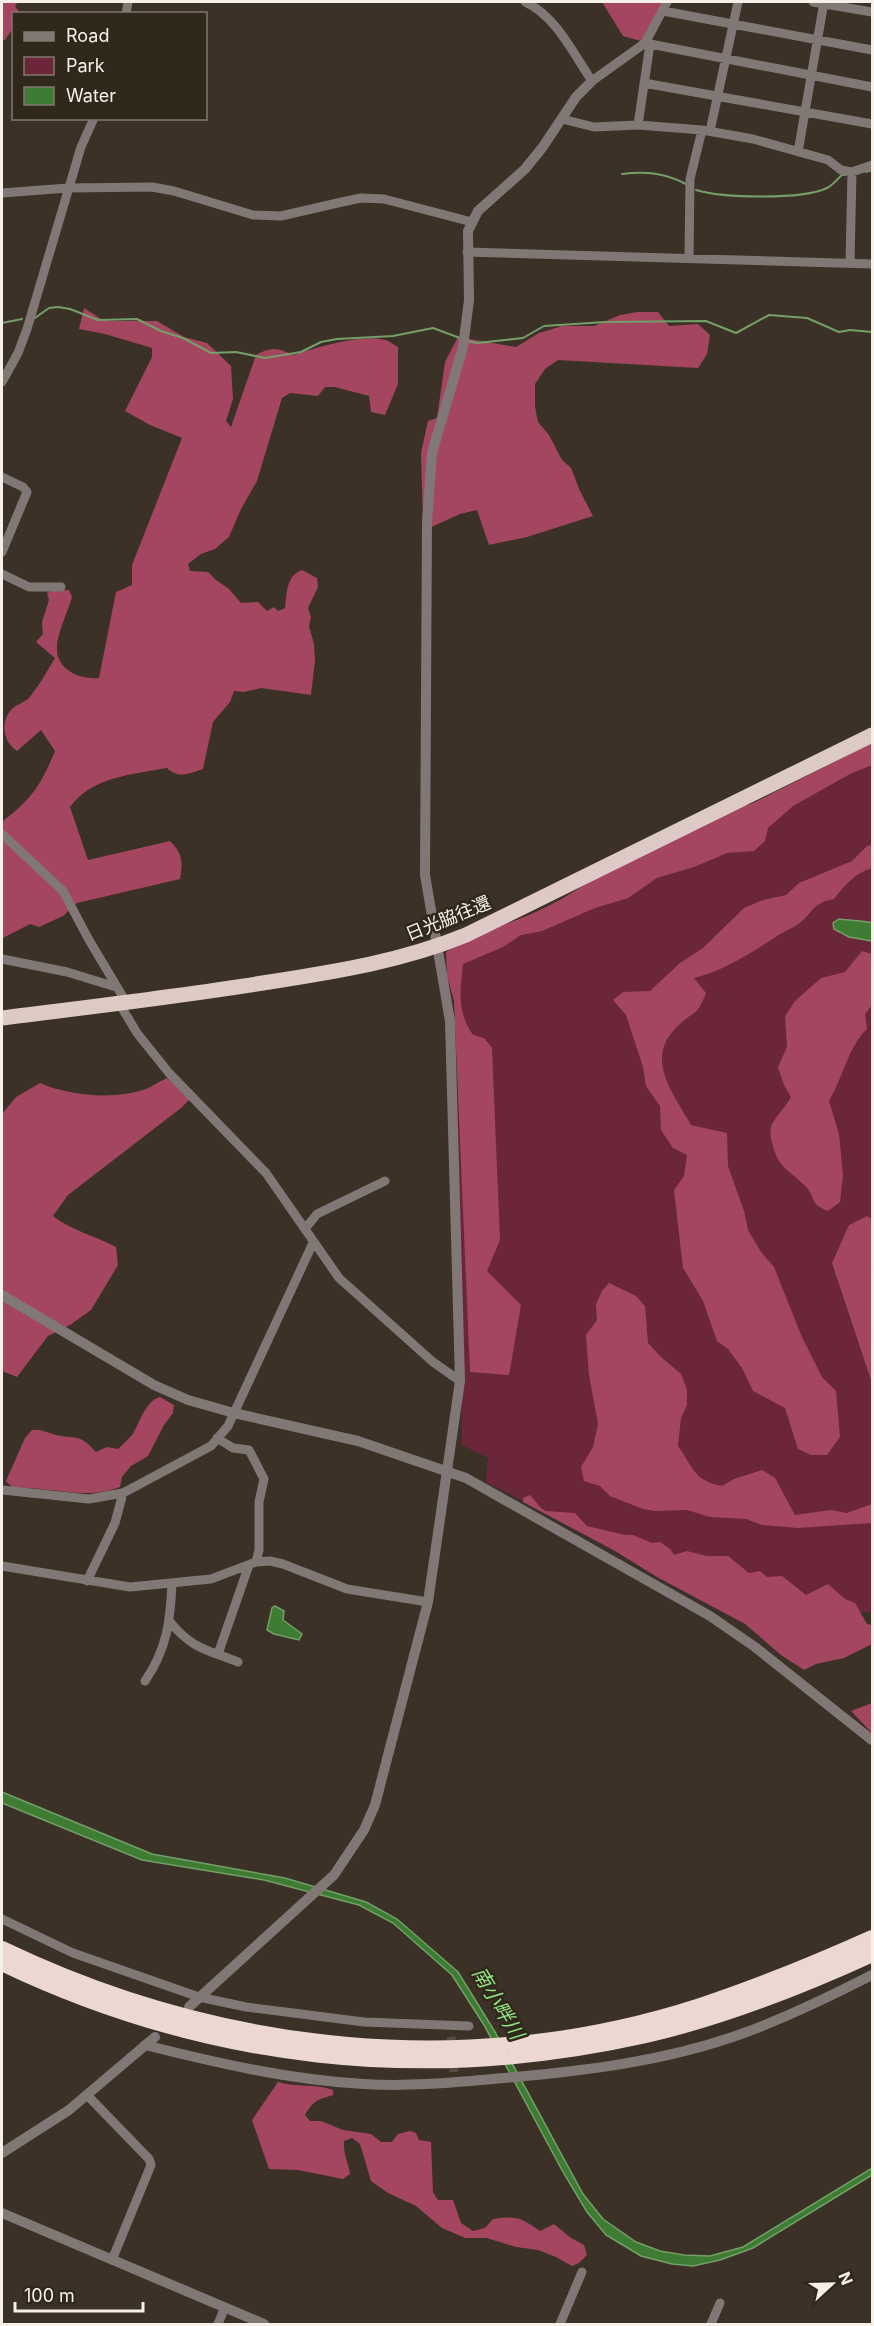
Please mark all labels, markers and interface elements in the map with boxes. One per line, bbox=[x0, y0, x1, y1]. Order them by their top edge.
legend bbox=[12, 12, 207, 120]
text: Road bbox=[66, 25, 109, 46]
text: Park bbox=[66, 55, 105, 76]
text: Water bbox=[66, 85, 116, 106]
street label: 日光脇往還 bbox=[402, 891, 494, 945]
water label: 南小畔川 bbox=[467, 1963, 530, 2045]
north arrow bbox=[802, 2254, 862, 2314]
text: N bbox=[834, 2269, 857, 2288]
scale bar bbox=[15, 2275, 142, 2313]
text: 100 m bbox=[24, 2285, 75, 2306]

